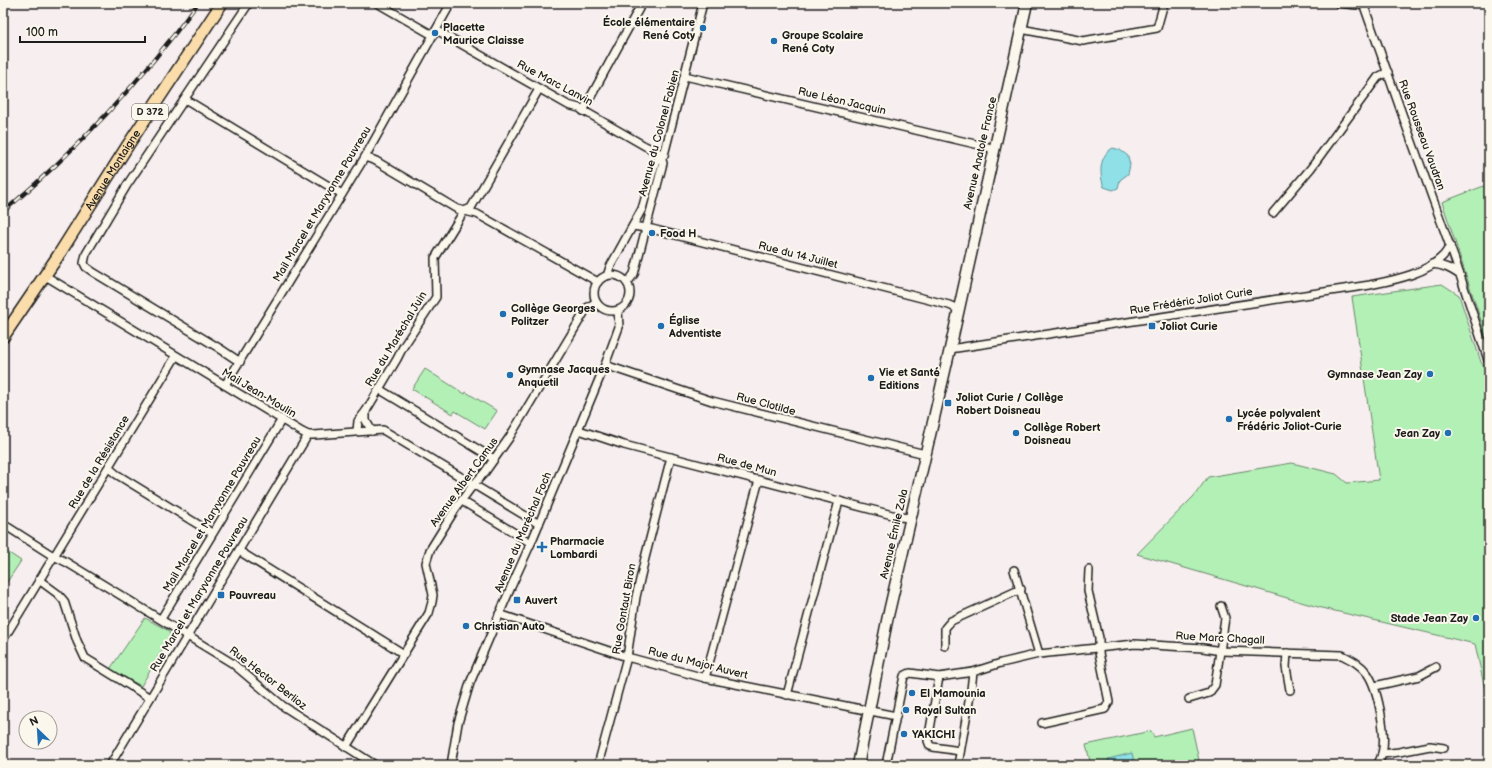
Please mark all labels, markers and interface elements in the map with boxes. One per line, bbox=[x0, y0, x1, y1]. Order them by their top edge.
place label: École élémentaire René Coty bbox=[603, 15, 695, 42]
scale bar bbox=[20, 18, 145, 44]
place label: Placette Maurice Claisse bbox=[443, 21, 524, 47]
marker: École élémentaire René Coty bbox=[698, 23, 708, 33]
text: 100 m bbox=[26, 25, 58, 40]
marker: Placette Maurice Claisse bbox=[430, 28, 440, 38]
place label: Groupe Scolaire René Coty bbox=[782, 29, 863, 55]
marker: Groupe Scolaire René Coty bbox=[769, 36, 779, 46]
street label: Rue Marc Lanvin bbox=[515, 57, 595, 109]
street label: Avenue du Colonel Fabien bbox=[636, 68, 682, 198]
street label: Rue Rousseau Vaudran bbox=[1396, 78, 1448, 192]
street label: Rue Léon Jacquin bbox=[797, 85, 887, 117]
street label: Avenue Anatole France bbox=[961, 95, 999, 211]
road number: D 372 bbox=[132, 104, 168, 120]
street label: Mail Marcel et Maryvonne Pouvreau bbox=[270, 124, 374, 284]
street label: Avenue Montaigne bbox=[82, 127, 143, 212]
place label: Food H bbox=[660, 227, 696, 240]
marker: Food H bbox=[647, 228, 657, 238]
street label: Rue du 14 Juillet bbox=[757, 239, 840, 271]
street label: Rue Frédéric Joliot Curie bbox=[1129, 285, 1254, 317]
street label: Rue du Maréchal Juin bbox=[362, 289, 430, 389]
place label: Collège Georges Politzer bbox=[511, 302, 596, 328]
marker: Collège Georges Politzer bbox=[498, 309, 508, 319]
place label: Église Adventiste bbox=[668, 313, 721, 340]
place label: Joliot Curie bbox=[1160, 320, 1218, 333]
marker: Église Adventiste bbox=[656, 321, 666, 331]
marker: Joliot Curie bbox=[1147, 321, 1157, 331]
place label: Gymnase Jacques Anquetil bbox=[517, 363, 610, 389]
street label: Mail Jean-Moulin bbox=[219, 366, 299, 420]
place label: Vie et Santé Editions bbox=[879, 366, 940, 392]
place label: Gymnase Jean Zay bbox=[1327, 368, 1422, 381]
marker: Gymnase Jean Zay bbox=[1425, 369, 1435, 379]
marker: Gymnase Jacques Anquetil bbox=[505, 370, 515, 380]
marker: Vie et Santé Editions bbox=[866, 373, 876, 383]
street label: Rue Clotilde bbox=[735, 390, 798, 418]
place label: Joliot Curie / Collège Robert Doisneau bbox=[956, 391, 1063, 417]
marker: Joliot Curie / Collège Robert Doisneau bbox=[943, 398, 953, 408]
place label: Lycée polyvalent Frédéric Joliot-Curie bbox=[1237, 407, 1342, 433]
street label: Rue de la Résistance bbox=[66, 413, 132, 511]
marker: Lycée polyvalent Frédéric Joliot-Curie bbox=[1224, 414, 1234, 424]
place label: Collège Robert Doisneau bbox=[1024, 421, 1101, 447]
place label: Jean Zay bbox=[1395, 427, 1440, 440]
marker: Collège Robert Doisneau bbox=[1011, 428, 1021, 438]
marker: Jean Zay bbox=[1443, 428, 1453, 438]
street label: Mail Marcel et Maryvonne Pouvreau bbox=[160, 434, 264, 594]
street label: Avenue Albert Camus bbox=[427, 435, 501, 529]
street label: Rue de Mun bbox=[716, 451, 778, 479]
street label: Avenue du Maréchal Foch bbox=[492, 470, 554, 594]
street label: Avenue Émile Zola bbox=[876, 487, 911, 580]
street label: Rue Marcel et Maryvonne Pouvreau bbox=[147, 514, 251, 674]
place label: Pharmacie Lombardi bbox=[550, 535, 604, 561]
marker: Pharmacie Lombardi bbox=[537, 542, 547, 552]
street label: Rue Gontaut Biron bbox=[610, 562, 638, 656]
place label: Pouvreau bbox=[229, 588, 276, 602]
marker: Pouvreau bbox=[216, 590, 226, 600]
place label: Auvert bbox=[524, 594, 558, 607]
marker: Auvert bbox=[512, 595, 522, 605]
place label: Stade Jean Zay bbox=[1391, 612, 1468, 625]
marker: Stade Jean Zay bbox=[1471, 613, 1481, 623]
place label: Christian Auto bbox=[474, 620, 545, 633]
marker: Christian Auto bbox=[461, 621, 471, 631]
street label: Rue Marc Chagall bbox=[1175, 629, 1265, 647]
street label: Rue Hector Berlioz bbox=[227, 644, 310, 713]
street label: Rue du Major Auvert bbox=[647, 644, 750, 682]
place label: El Mamounia bbox=[920, 687, 986, 700]
marker: El Mamounia bbox=[907, 688, 917, 698]
place label: Royal Sultan bbox=[914, 704, 976, 717]
marker: Royal Sultan bbox=[901, 705, 911, 715]
north arrow bbox=[18, 710, 58, 750]
text: N bbox=[27, 714, 40, 729]
place label: YAKICHI bbox=[912, 728, 955, 741]
marker: YAKICHI bbox=[899, 729, 909, 739]

